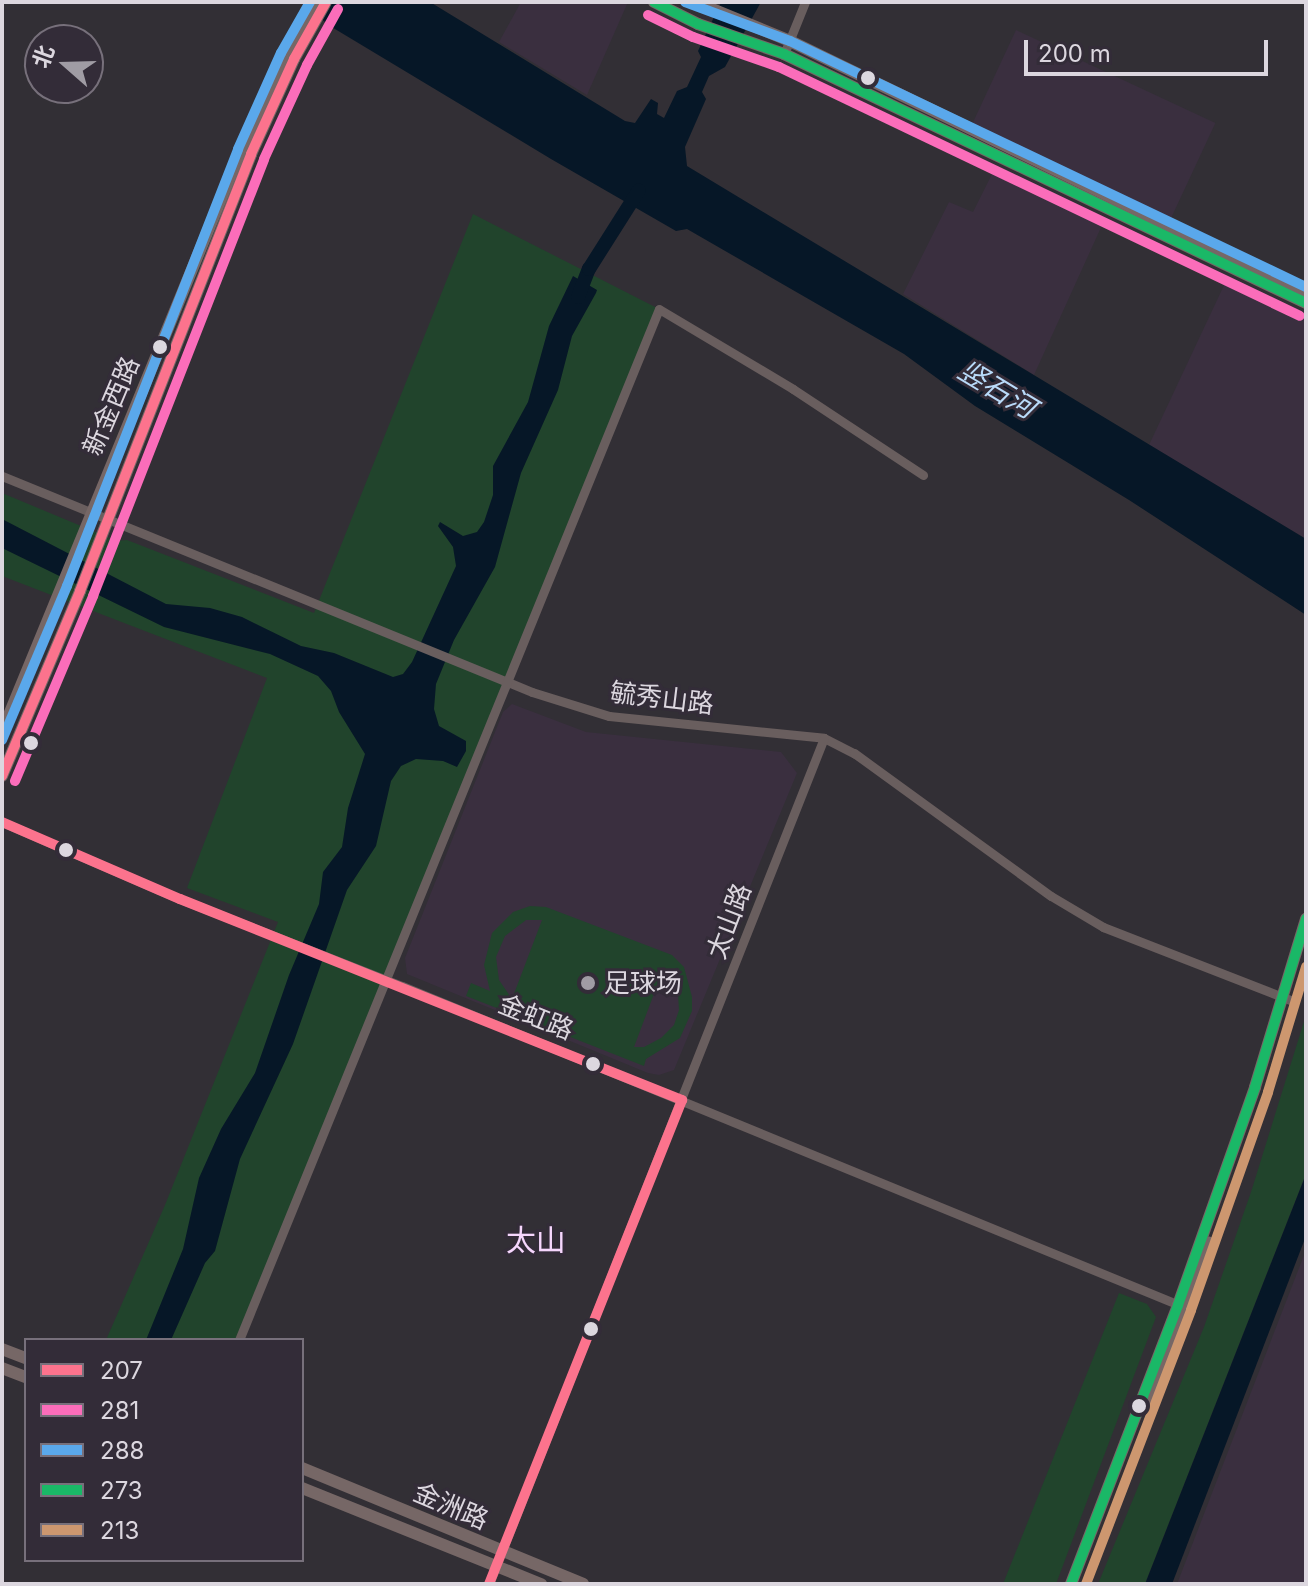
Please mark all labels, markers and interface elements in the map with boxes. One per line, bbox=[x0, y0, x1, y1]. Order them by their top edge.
north arrow bbox=[24, 24, 104, 104]
scale bar bbox=[1028, 24, 1272, 74]
text: 200 m bbox=[1038, 39, 1111, 68]
text: 北 bbox=[27, 42, 59, 71]
unlabelled marker bbox=[860, 70, 876, 86]
unlabelled marker bbox=[152, 339, 168, 355]
street label: 新金西路 bbox=[76, 352, 146, 460]
water label: 竖石河 bbox=[952, 353, 1042, 425]
street label: 毓秀山路 bbox=[608, 676, 716, 720]
unlabelled marker bbox=[23, 735, 39, 751]
unlabelled marker bbox=[58, 842, 74, 858]
street label: 太山路 bbox=[700, 879, 758, 963]
place label: 足球场 bbox=[604, 967, 682, 999]
marker: 足球场 bbox=[579, 974, 597, 992]
street label: 金虹路 bbox=[494, 988, 578, 1046]
unlabelled marker bbox=[585, 1056, 601, 1072]
district label: 太山 bbox=[506, 1222, 566, 1258]
unlabelled marker bbox=[583, 1321, 599, 1337]
legend bbox=[24, 1338, 304, 1562]
text: 207 bbox=[100, 1356, 143, 1385]
text: 281 bbox=[100, 1396, 139, 1425]
unlabelled marker bbox=[1131, 1398, 1147, 1414]
text: 288 bbox=[100, 1436, 144, 1465]
text: 273 bbox=[100, 1476, 143, 1505]
street label: 金洲路 bbox=[409, 1476, 493, 1536]
text: 213 bbox=[100, 1516, 139, 1545]

